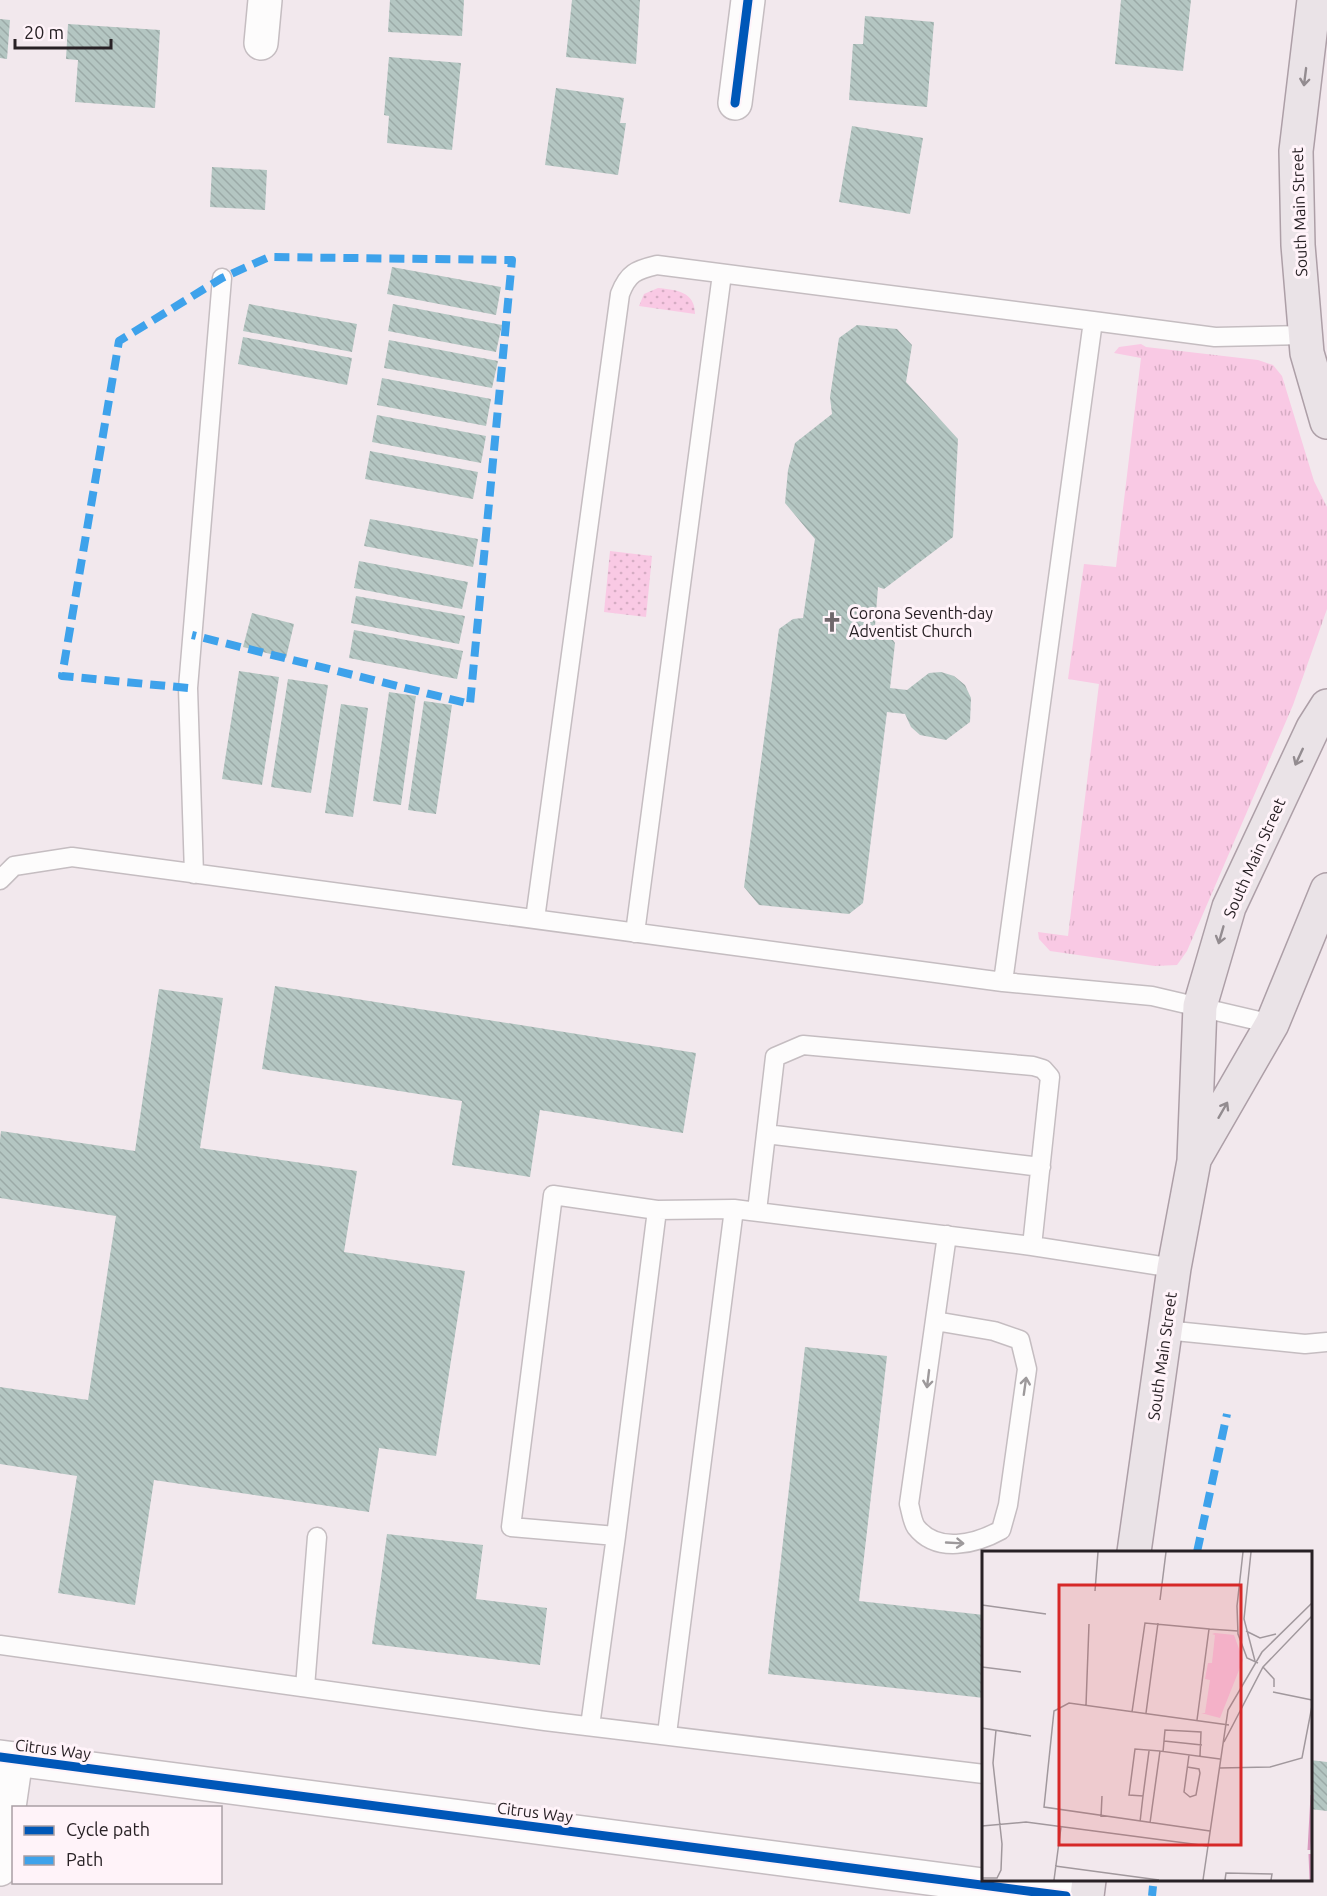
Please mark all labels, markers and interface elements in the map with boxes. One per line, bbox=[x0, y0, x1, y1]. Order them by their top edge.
scale bar bbox=[15, 12, 111, 50]
text: 20 m bbox=[24, 22, 64, 42]
one-way arrow bbox=[1299, 66, 1310, 86]
street label: South Main Street bbox=[1288, 146, 1310, 277]
place label: Corona Seventh-day Adventist Church bbox=[849, 604, 993, 640]
church icon: Corona Seventh-day Adventist Church bbox=[820, 610, 844, 634]
one-way arrow bbox=[1293, 748, 1305, 766]
street label: South Main Street bbox=[1219, 795, 1289, 921]
one-way arrow bbox=[1215, 926, 1226, 945]
one-way arrow bbox=[1217, 1102, 1229, 1119]
street label: South Main Street bbox=[1144, 1290, 1180, 1421]
one-way arrow bbox=[922, 1368, 933, 1388]
one-way arrow bbox=[1019, 1377, 1030, 1397]
one-way arrow bbox=[945, 1537, 964, 1548]
inset map bbox=[982, 1551, 1312, 1881]
street label: Citrus Way bbox=[14, 1735, 92, 1763]
street label: Citrus Way bbox=[496, 1798, 574, 1826]
legend bbox=[12, 1806, 222, 1884]
text: Cycle path bbox=[66, 1819, 150, 1839]
text: Path bbox=[66, 1849, 103, 1869]

